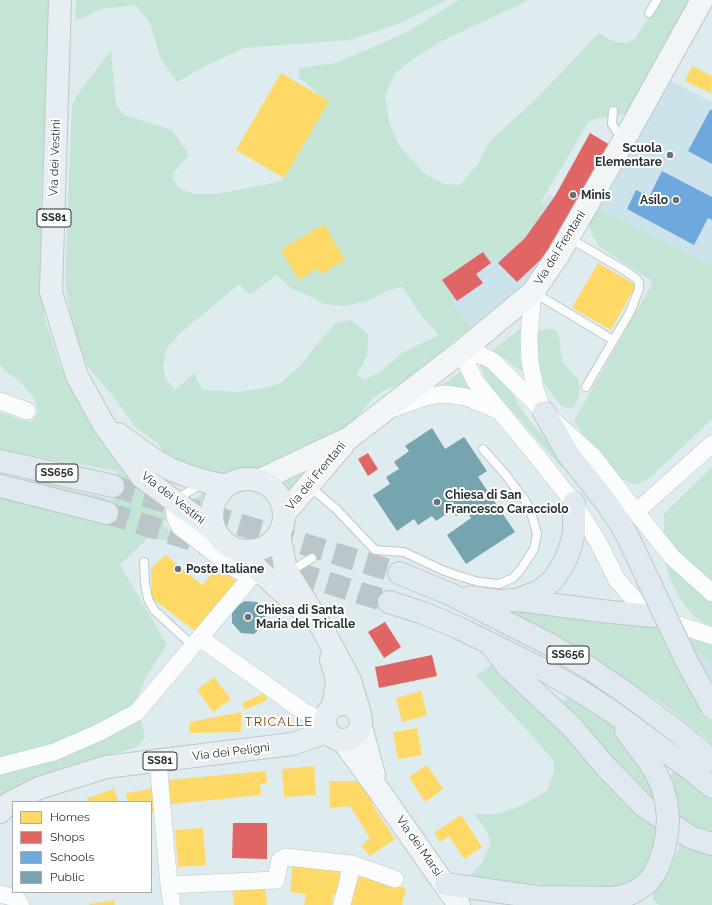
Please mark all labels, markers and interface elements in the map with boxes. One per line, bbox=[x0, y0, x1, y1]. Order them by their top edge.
street label: Via dei Vestini bbox=[46, 119, 64, 197]
place label: Scuola Elementare bbox=[595, 141, 662, 169]
marker: Scuola Elementare bbox=[665, 150, 675, 160]
place label: Minis bbox=[581, 188, 611, 202]
marker: Minis bbox=[568, 190, 578, 200]
place label: Asilo bbox=[640, 193, 668, 207]
marker: Asilo bbox=[671, 195, 681, 205]
street label: Via dei Frentani bbox=[531, 208, 589, 288]
road number: SS81 bbox=[37, 209, 71, 227]
street label: Via dei Frentani bbox=[283, 439, 349, 513]
road number: SS656 bbox=[36, 464, 78, 482]
street label: Via dei Vestini bbox=[138, 469, 208, 527]
place label: Chiesa di San Francesco Caracciolo bbox=[445, 488, 569, 516]
marker: Chiesa di San Francesco Caracciolo bbox=[432, 497, 442, 507]
place label: Poste Italiane bbox=[186, 562, 264, 576]
marker: Poste Italiane bbox=[173, 564, 183, 574]
place label: Chiesa di Santa Maria del Tricalle bbox=[256, 603, 355, 631]
marker: Chiesa di Santa Maria del Tricalle bbox=[243, 612, 253, 622]
road number: SS656 bbox=[547, 646, 589, 664]
district label: TRICALLE bbox=[245, 714, 313, 730]
street label: Via dei Peligni bbox=[191, 740, 271, 764]
road number: SS81 bbox=[143, 752, 177, 770]
legend bbox=[12, 801, 152, 893]
text: Homes bbox=[50, 810, 90, 824]
street label: Via dei Marsi bbox=[393, 813, 445, 879]
text: Shops bbox=[50, 830, 85, 844]
text: Schools bbox=[50, 850, 94, 864]
text: Public bbox=[50, 870, 84, 884]

